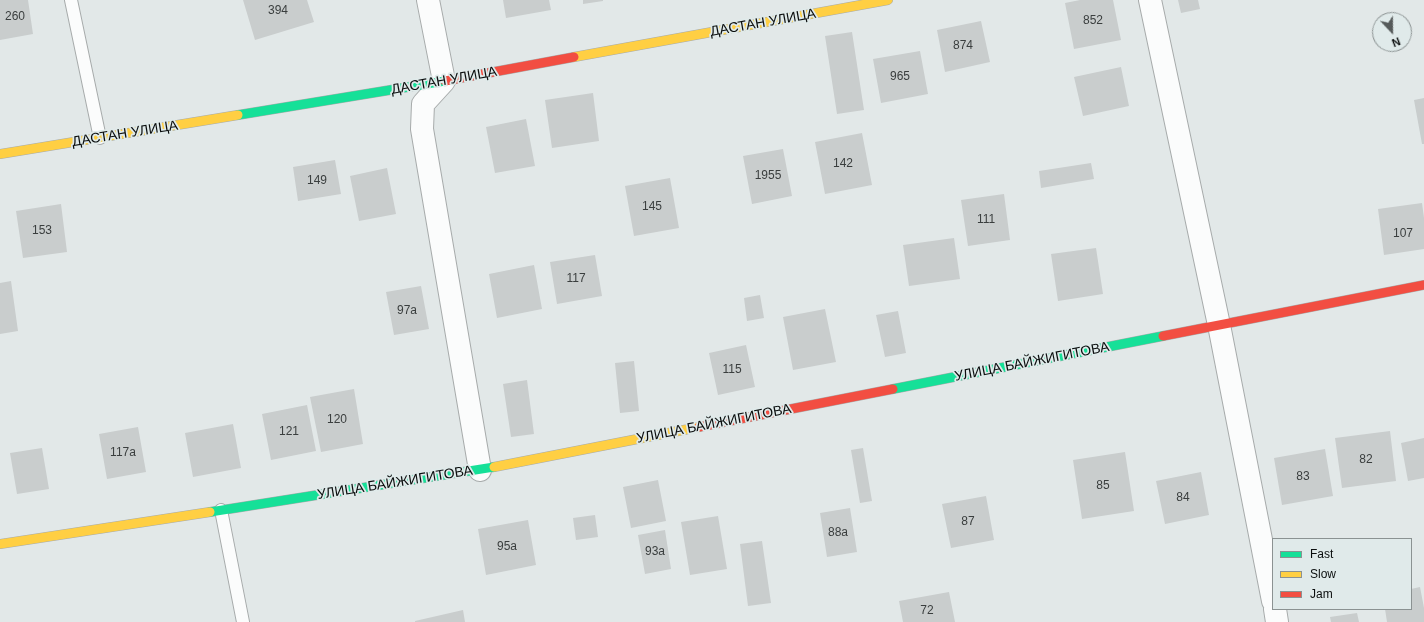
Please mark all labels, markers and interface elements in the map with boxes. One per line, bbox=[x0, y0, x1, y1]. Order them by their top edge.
house number: 394 bbox=[268, 4, 288, 18]
street label: ДАСТАН УЛИЦА bbox=[709, 5, 817, 41]
house number: 260 bbox=[5, 10, 25, 24]
north arrow bbox=[1372, 12, 1412, 52]
house number: 852 bbox=[1083, 14, 1103, 28]
text: N bbox=[1390, 35, 1402, 49]
house number: 874 bbox=[953, 39, 973, 53]
street label: ДАСТАН УЛИЦА bbox=[390, 63, 498, 99]
house number: 965 bbox=[890, 70, 910, 84]
street label: ДАСТАН УЛИЦА bbox=[71, 117, 179, 151]
house number: 142 bbox=[833, 157, 853, 171]
house number: 1955 bbox=[755, 169, 781, 183]
house number: 149 bbox=[307, 174, 327, 188]
house number: 145 bbox=[642, 200, 662, 214]
house number: 111 bbox=[977, 213, 995, 227]
house number: 153 bbox=[32, 224, 52, 238]
house number: 107 bbox=[1393, 227, 1413, 241]
house number: 117 bbox=[566, 272, 586, 286]
house number: 97а bbox=[397, 304, 417, 318]
street label: УЛИЦА БАЙЖИГИТОВА bbox=[953, 339, 1111, 385]
house number: 115 bbox=[722, 363, 742, 377]
street label: УЛИЦА БАЙЖИГИТОВА bbox=[635, 401, 793, 447]
house number: 120 bbox=[327, 413, 347, 427]
house number: 121 bbox=[279, 425, 299, 439]
house number: 117а bbox=[110, 446, 136, 460]
house number: 82 bbox=[1359, 453, 1373, 467]
street label: УЛИЦА БАЙЖИГИТОВА bbox=[316, 462, 474, 504]
house number: 83 bbox=[1296, 470, 1310, 484]
house number: 85 bbox=[1096, 479, 1110, 493]
house number: 84 bbox=[1176, 491, 1190, 505]
house number: 87 bbox=[961, 515, 975, 529]
house number: 88а bbox=[828, 526, 848, 540]
legend bbox=[1272, 538, 1412, 610]
house number: 95а bbox=[497, 540, 517, 554]
house number: 93а bbox=[645, 545, 665, 559]
text: Fast bbox=[1310, 547, 1333, 561]
text: Slow bbox=[1310, 567, 1336, 581]
text: Jam bbox=[1310, 587, 1333, 601]
house number: 72 bbox=[920, 604, 934, 618]

